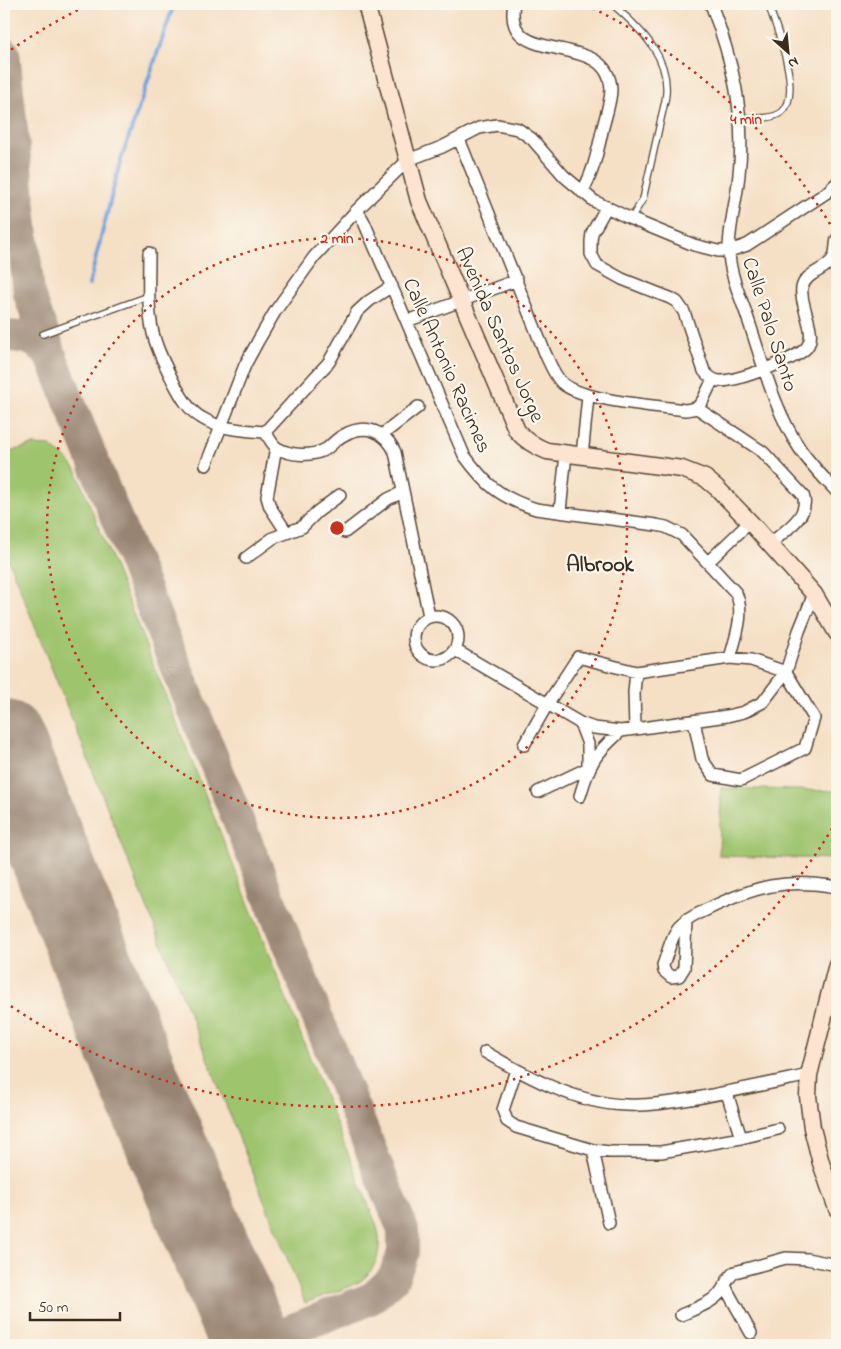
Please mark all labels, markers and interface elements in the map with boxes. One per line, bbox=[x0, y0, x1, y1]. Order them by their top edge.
north arrow bbox=[764, 28, 814, 78]
text: N bbox=[784, 51, 802, 74]
text: 4 min bbox=[729, 109, 762, 131]
text: 2 min bbox=[320, 228, 354, 250]
street label: Avenida Santos Jorge bbox=[445, 242, 552, 429]
street label: Calle Palo Santo bbox=[733, 254, 805, 396]
street label: Calle Antonio Racimes bbox=[394, 274, 498, 458]
centre of rings bbox=[328, 519, 346, 537]
district label: Albrook bbox=[566, 550, 635, 582]
scale bar bbox=[30, 1289, 120, 1321]
text: 50 m bbox=[38, 1297, 69, 1319]

